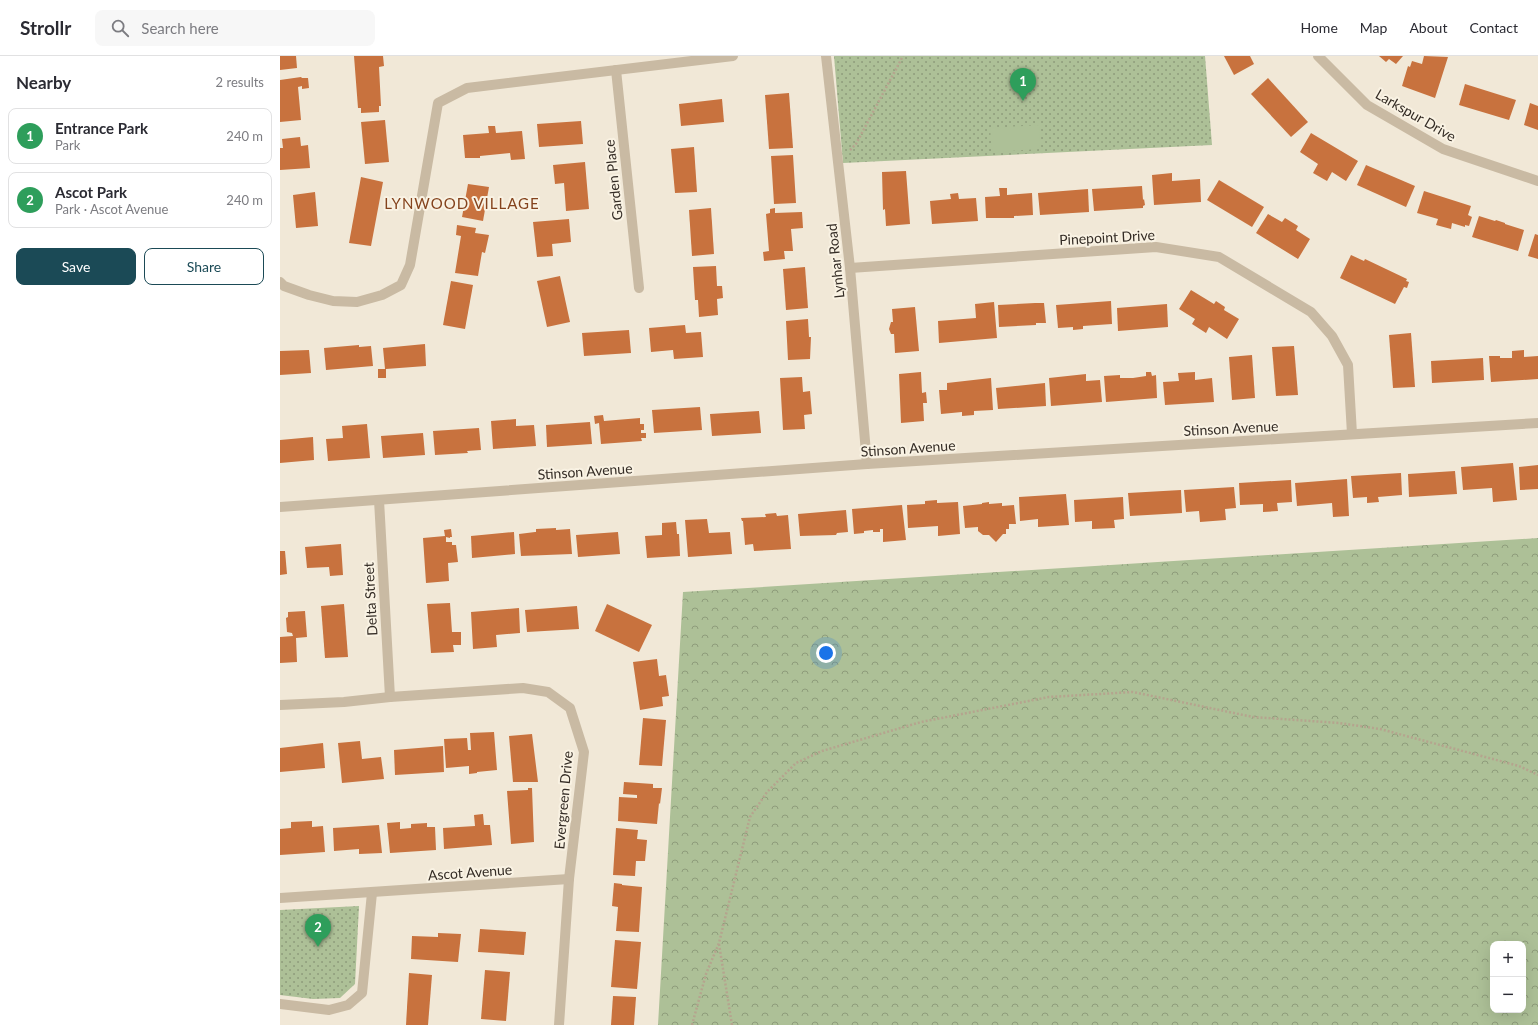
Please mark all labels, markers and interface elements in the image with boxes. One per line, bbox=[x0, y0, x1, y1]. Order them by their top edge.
search box bbox=[95, 10, 375, 46]
text: Strollr bbox=[20, 16, 71, 39]
icon: search bbox=[109, 17, 131, 39]
text: Search here bbox=[141, 19, 219, 37]
text: Home bbox=[1300, 19, 1338, 36]
text: Map bbox=[1360, 19, 1387, 36]
text: About bbox=[1409, 19, 1447, 36]
text: Contact bbox=[1469, 19, 1518, 36]
pin: 1 bbox=[1010, 68, 1036, 101]
text: Nearby bbox=[16, 72, 71, 93]
text: 2 results bbox=[216, 74, 264, 90]
street label: Larkspur Drive bbox=[1373, 85, 1459, 145]
text: Entrance Park bbox=[55, 119, 148, 137]
text: 1 bbox=[26, 128, 34, 144]
text: 240 m bbox=[226, 128, 263, 144]
text: Park bbox=[55, 137, 80, 153]
street label: Garden Place bbox=[600, 139, 626, 221]
text: Ascot Park bbox=[55, 183, 127, 201]
text: 2 bbox=[26, 192, 34, 208]
text: 240 m bbox=[226, 192, 263, 208]
district label: LYNWOOD VILLAGE bbox=[384, 194, 540, 212]
text: Park · Ascot Avenue bbox=[55, 201, 168, 217]
street label: Lynhar Road bbox=[823, 223, 847, 299]
street label: Pinepoint Drive bbox=[1059, 226, 1155, 248]
button: Save bbox=[16, 248, 136, 285]
button: Share bbox=[144, 248, 264, 285]
street label: Stinson Avenue bbox=[1183, 417, 1279, 439]
street label: Stinson Avenue bbox=[860, 436, 956, 460]
street label: Stinson Avenue bbox=[537, 459, 633, 483]
street label: Delta Street bbox=[360, 562, 380, 636]
your location bbox=[816, 643, 836, 663]
street label: Evergreen Drive bbox=[550, 750, 576, 850]
street label: Ascot Avenue bbox=[427, 861, 513, 883]
pin: 2 bbox=[305, 914, 331, 947]
map controls bbox=[1490, 941, 1526, 1013]
button: + bbox=[1490, 941, 1526, 977]
button: − bbox=[1490, 977, 1526, 1013]

